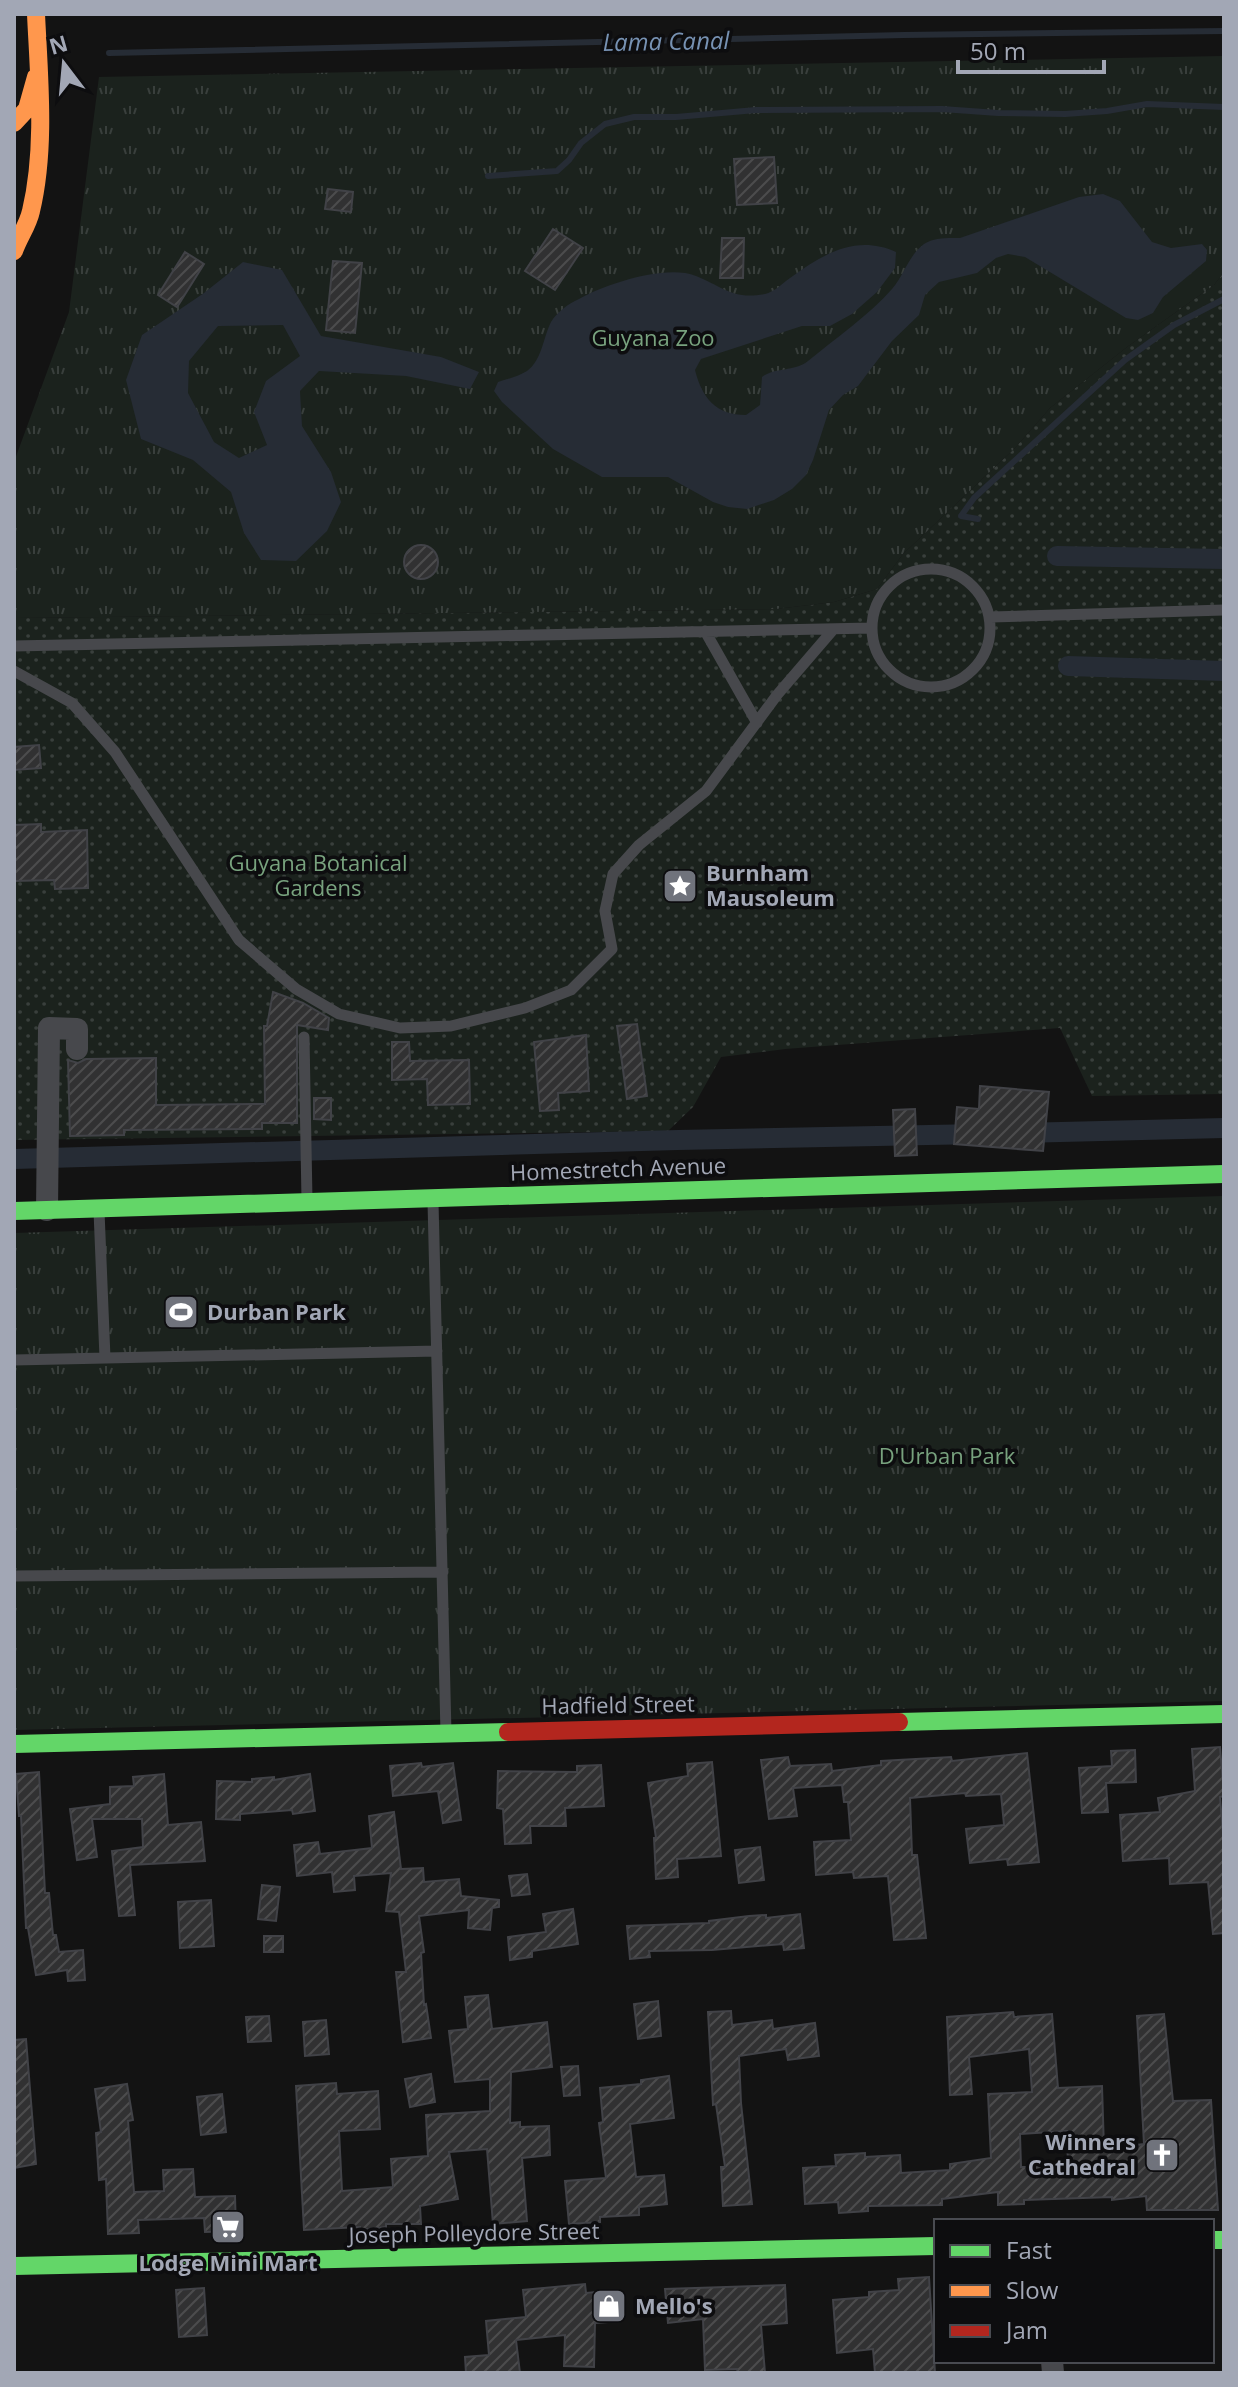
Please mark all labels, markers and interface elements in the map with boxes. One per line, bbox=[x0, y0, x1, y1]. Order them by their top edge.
water label: Lama Canal bbox=[602, 23, 731, 58]
north arrow bbox=[24, 24, 104, 104]
scale bar bbox=[958, 24, 1104, 74]
text: N bbox=[45, 27, 71, 61]
text: 50 m bbox=[970, 34, 1026, 67]
park label: Guyana Zoo bbox=[591, 322, 715, 352]
park label: Guyana Botanical Gardens bbox=[228, 847, 408, 902]
place label: Burnham Mausoleum bbox=[706, 857, 835, 912]
place icon: Burnham Mausoleum bbox=[661, 867, 699, 905]
street label: Homestretch Avenue bbox=[509, 1149, 726, 1187]
sports icon: Durban Park bbox=[162, 1293, 200, 1331]
place label: Durban Park bbox=[207, 1296, 346, 1326]
park label: D'Urban Park bbox=[879, 1440, 1016, 1470]
street label: Hadfield Street bbox=[541, 1688, 695, 1720]
place label: Winners Cathedral bbox=[1028, 2126, 1136, 2181]
church icon: Winners Cathedral bbox=[1143, 2136, 1181, 2174]
supermarket icon: Lodge Mini Mart bbox=[209, 2208, 247, 2246]
street label: Joseph Polleydore Street bbox=[346, 2215, 600, 2249]
legend bbox=[934, 2219, 1214, 2363]
text: Fast bbox=[1006, 2233, 1052, 2266]
place label: Lodge Mini Mart bbox=[138, 2247, 318, 2277]
text: Slow bbox=[1006, 2273, 1059, 2306]
shop icon: Mello's bbox=[590, 2287, 628, 2325]
place label: Mello's bbox=[635, 2290, 713, 2320]
text: Jam bbox=[1004, 2313, 1048, 2346]

